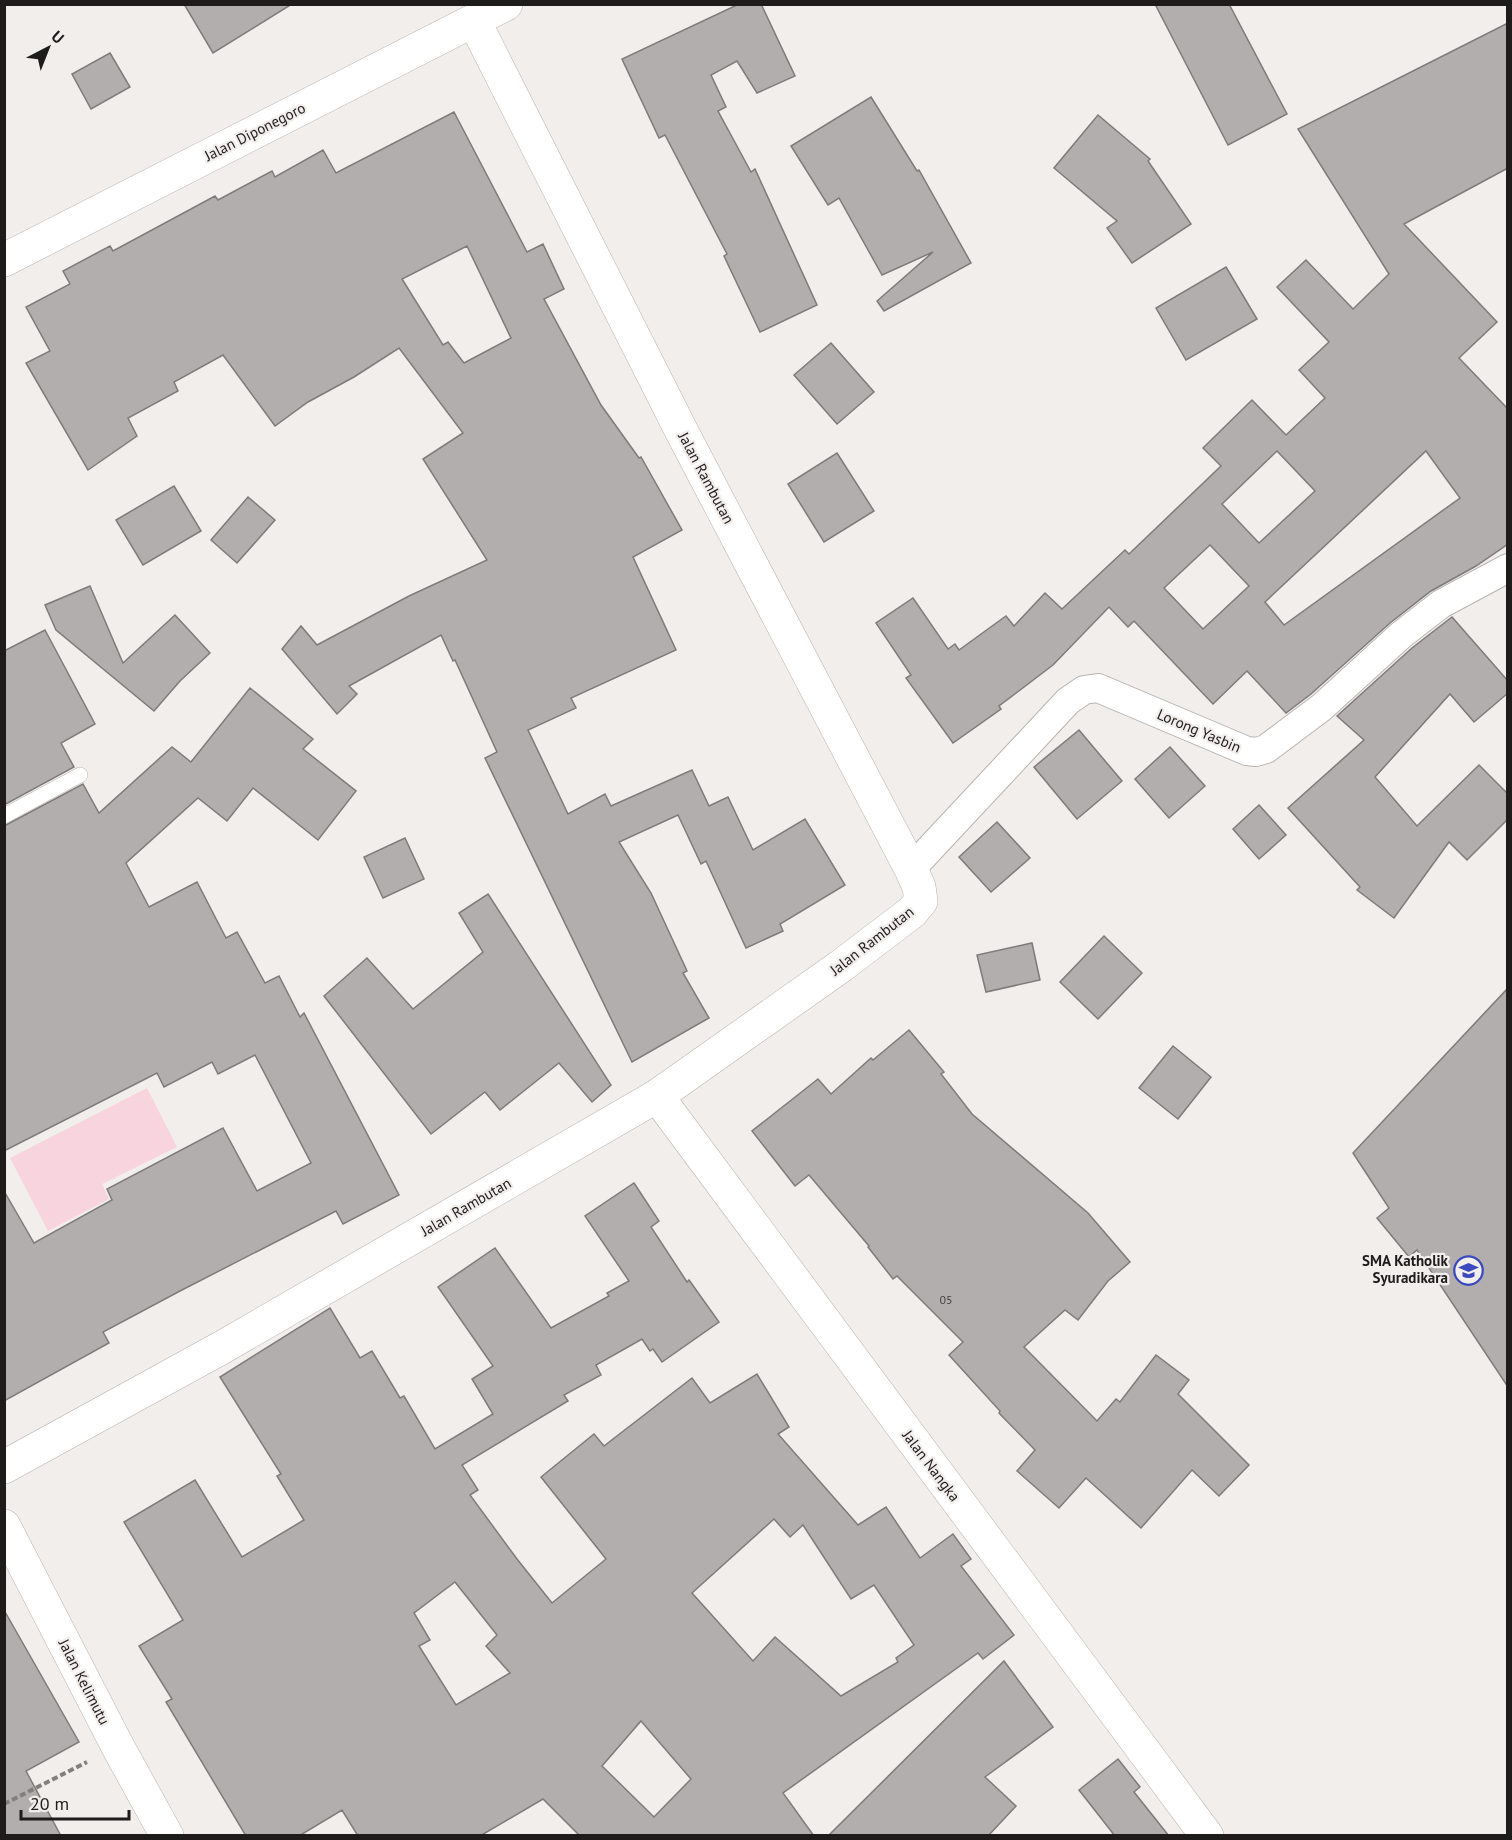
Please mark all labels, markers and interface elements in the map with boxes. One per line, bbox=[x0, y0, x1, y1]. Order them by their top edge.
north arrow bbox=[18, 18, 78, 78]
text: U bbox=[48, 26, 68, 48]
street label: Jalan Diponegoro bbox=[200, 98, 308, 166]
street label: Jalan Rambutan bbox=[674, 428, 739, 527]
street label: Lorong Yasbin bbox=[1154, 704, 1244, 757]
street label: Jalan Rambutan bbox=[825, 902, 917, 980]
street label: Jalan Rambutan bbox=[416, 1173, 514, 1241]
place label: SMA Katholik Syuradikara bbox=[1362, 1251, 1449, 1287]
school or university icon: SMA Katholik Syuradikara bbox=[1453, 1254, 1485, 1286]
house number: 05 bbox=[939, 1292, 953, 1307]
street label: Jalan Nangka bbox=[898, 1426, 964, 1505]
street label: Jalan Kelimutu bbox=[54, 1635, 114, 1728]
scale bar bbox=[21, 1783, 129, 1821]
text: 20 m bbox=[30, 1792, 69, 1815]

